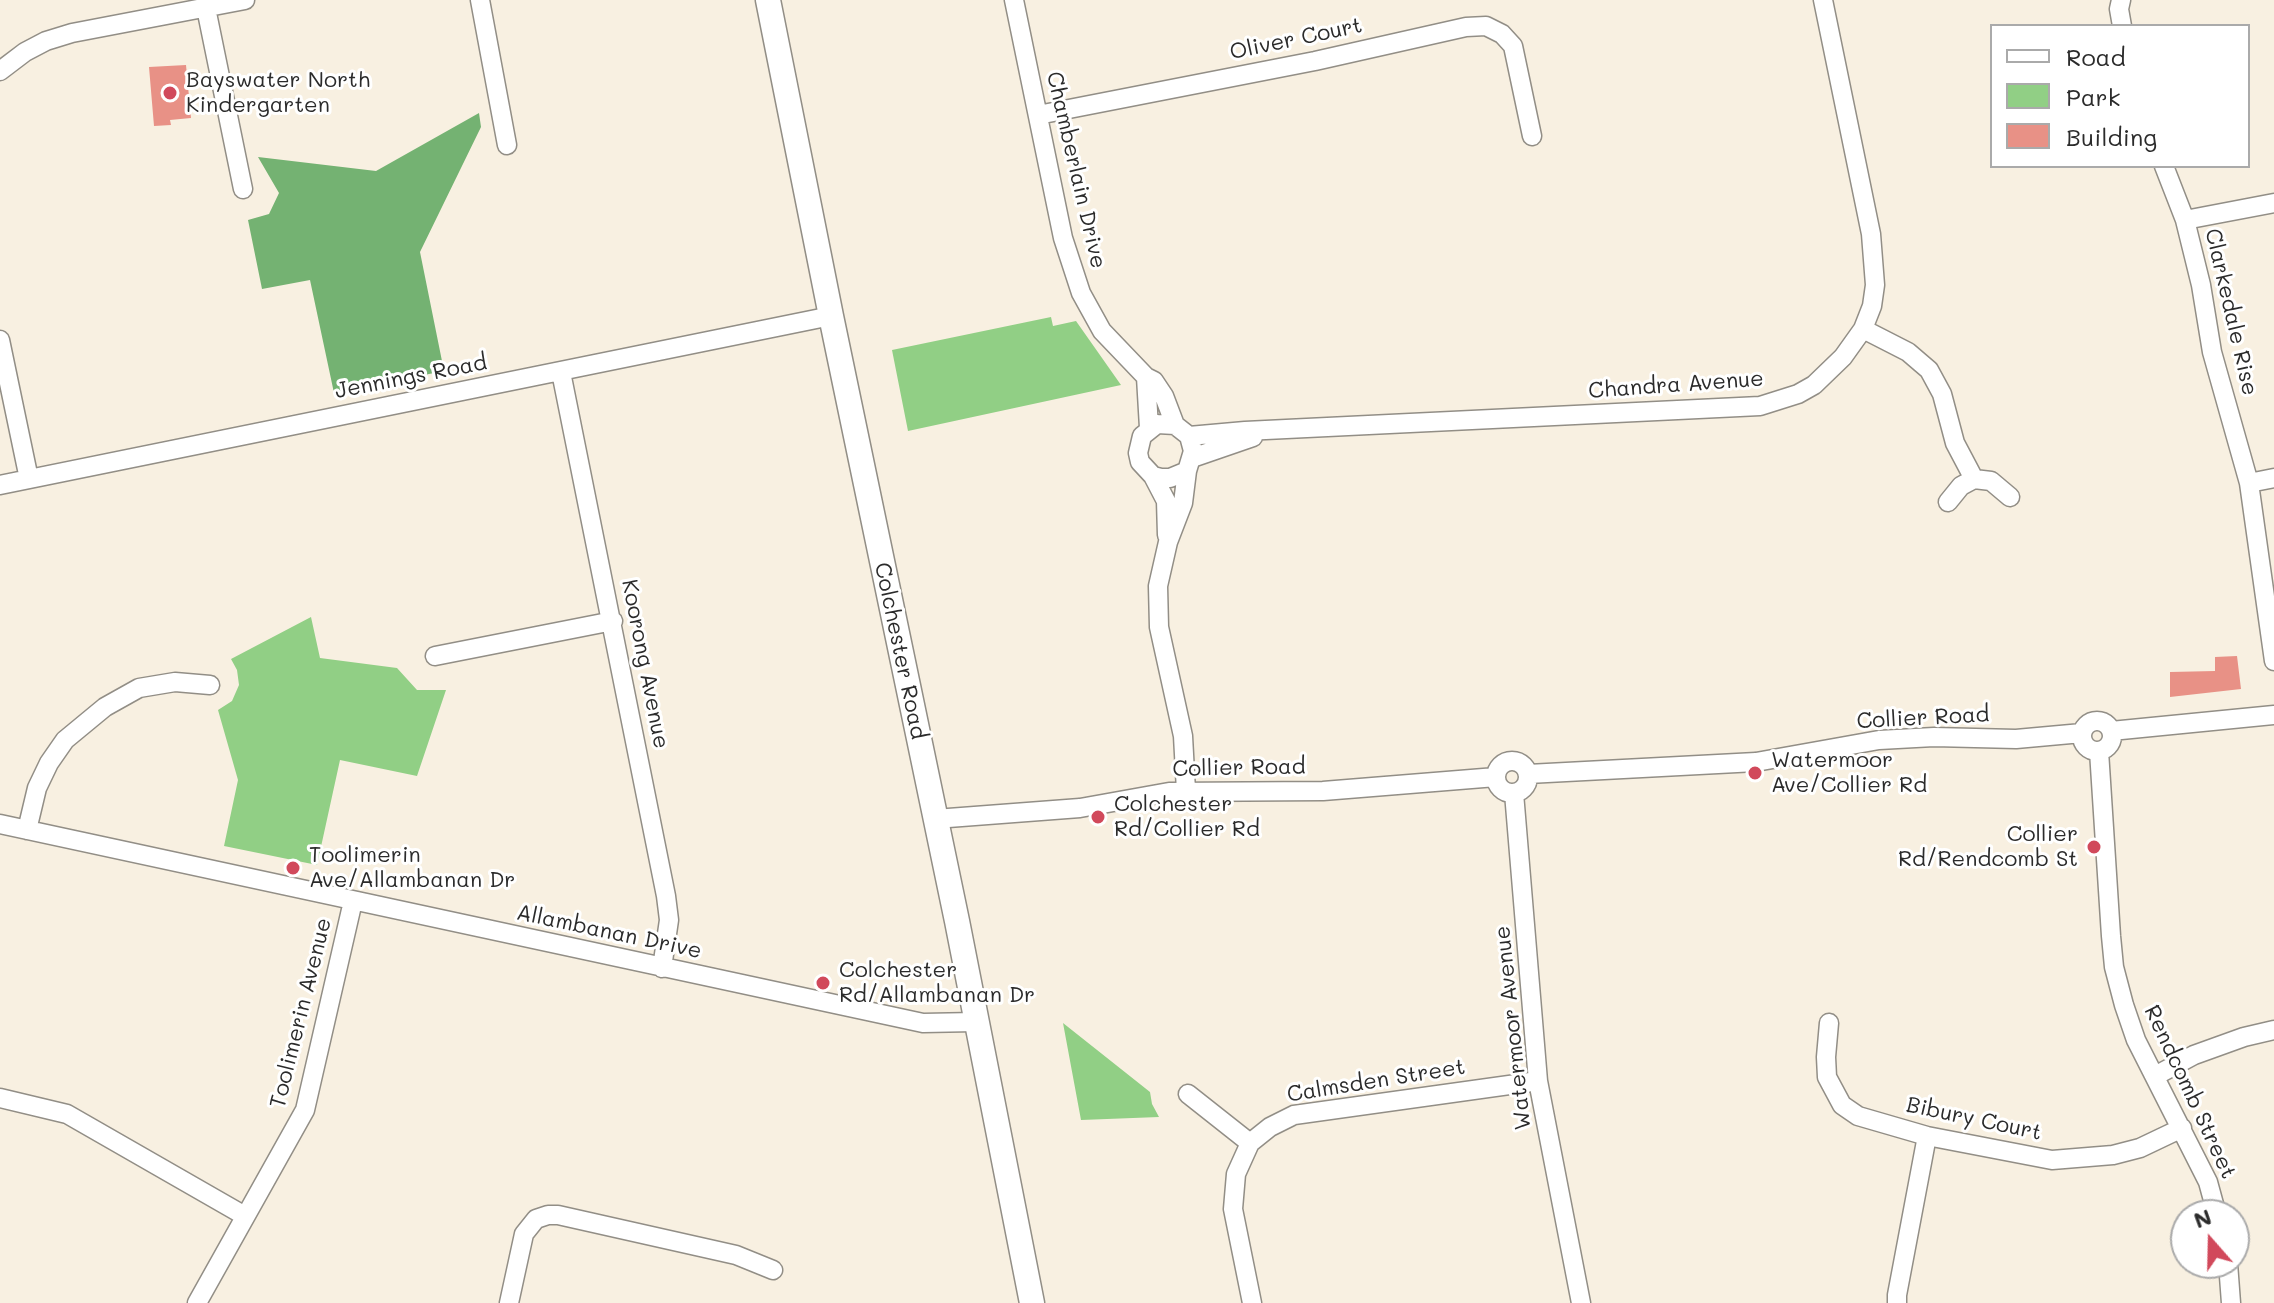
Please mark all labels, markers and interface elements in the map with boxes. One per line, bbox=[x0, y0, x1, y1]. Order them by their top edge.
street label: Oliver Court bbox=[1227, 12, 1365, 66]
legend bbox=[1990, 24, 2250, 168]
text: Road bbox=[2066, 41, 2126, 72]
place label: Bayswater North Kindergarten bbox=[186, 67, 370, 118]
street label: Chamberlain Drive bbox=[1040, 69, 1112, 271]
text: Park bbox=[2066, 81, 2120, 112]
marker: Bayswater North Kindergarten bbox=[161, 84, 179, 102]
text: Building bbox=[2066, 121, 2157, 152]
street label: Clarkedale Rise bbox=[2199, 226, 2263, 398]
street label: Jennings Road bbox=[333, 349, 489, 405]
street label: Chandra Avenue bbox=[1587, 366, 1765, 404]
street label: Colchester Road bbox=[868, 560, 932, 742]
street label: Koorong Avenue bbox=[616, 577, 674, 751]
street label: Collier Road bbox=[1856, 701, 1990, 735]
place label: Watermoor Ave/Collier Rd bbox=[1771, 747, 1927, 798]
street label: Collier Road bbox=[1172, 754, 1306, 782]
marker: Watermoor Ave/Collier Rd bbox=[1746, 764, 1764, 782]
place label: Colchester Rd/Collier Rd bbox=[1114, 791, 1260, 842]
marker: Colchester Rd/Collier Rd bbox=[1089, 808, 1107, 826]
place label: Collier Rd/Rendcomb St bbox=[1898, 821, 2078, 872]
marker: Collier Rd/Rendcomb St bbox=[2085, 838, 2103, 856]
place label: Toolimerin Ave/Allambanan Dr bbox=[309, 842, 515, 894]
marker: Toolimerin Ave/Allambanan Dr bbox=[284, 859, 302, 877]
street label: Allambanan Drive bbox=[514, 899, 704, 965]
street label: Toolimerin Avenue bbox=[265, 915, 337, 1111]
street label: Watermoor Avenue bbox=[1489, 925, 1537, 1131]
place label: Colchester Rd/Allambanan Dr bbox=[839, 957, 1035, 1008]
marker: Colchester Rd/Allambanan Dr bbox=[814, 974, 832, 992]
street label: Rendcomb Street bbox=[2138, 1001, 2242, 1183]
street label: Calmsden Street bbox=[1285, 1054, 1467, 1108]
street label: Bibury Court bbox=[1904, 1092, 2044, 1146]
north arrow bbox=[2170, 1199, 2250, 1279]
text: N bbox=[2189, 1201, 2215, 1234]

